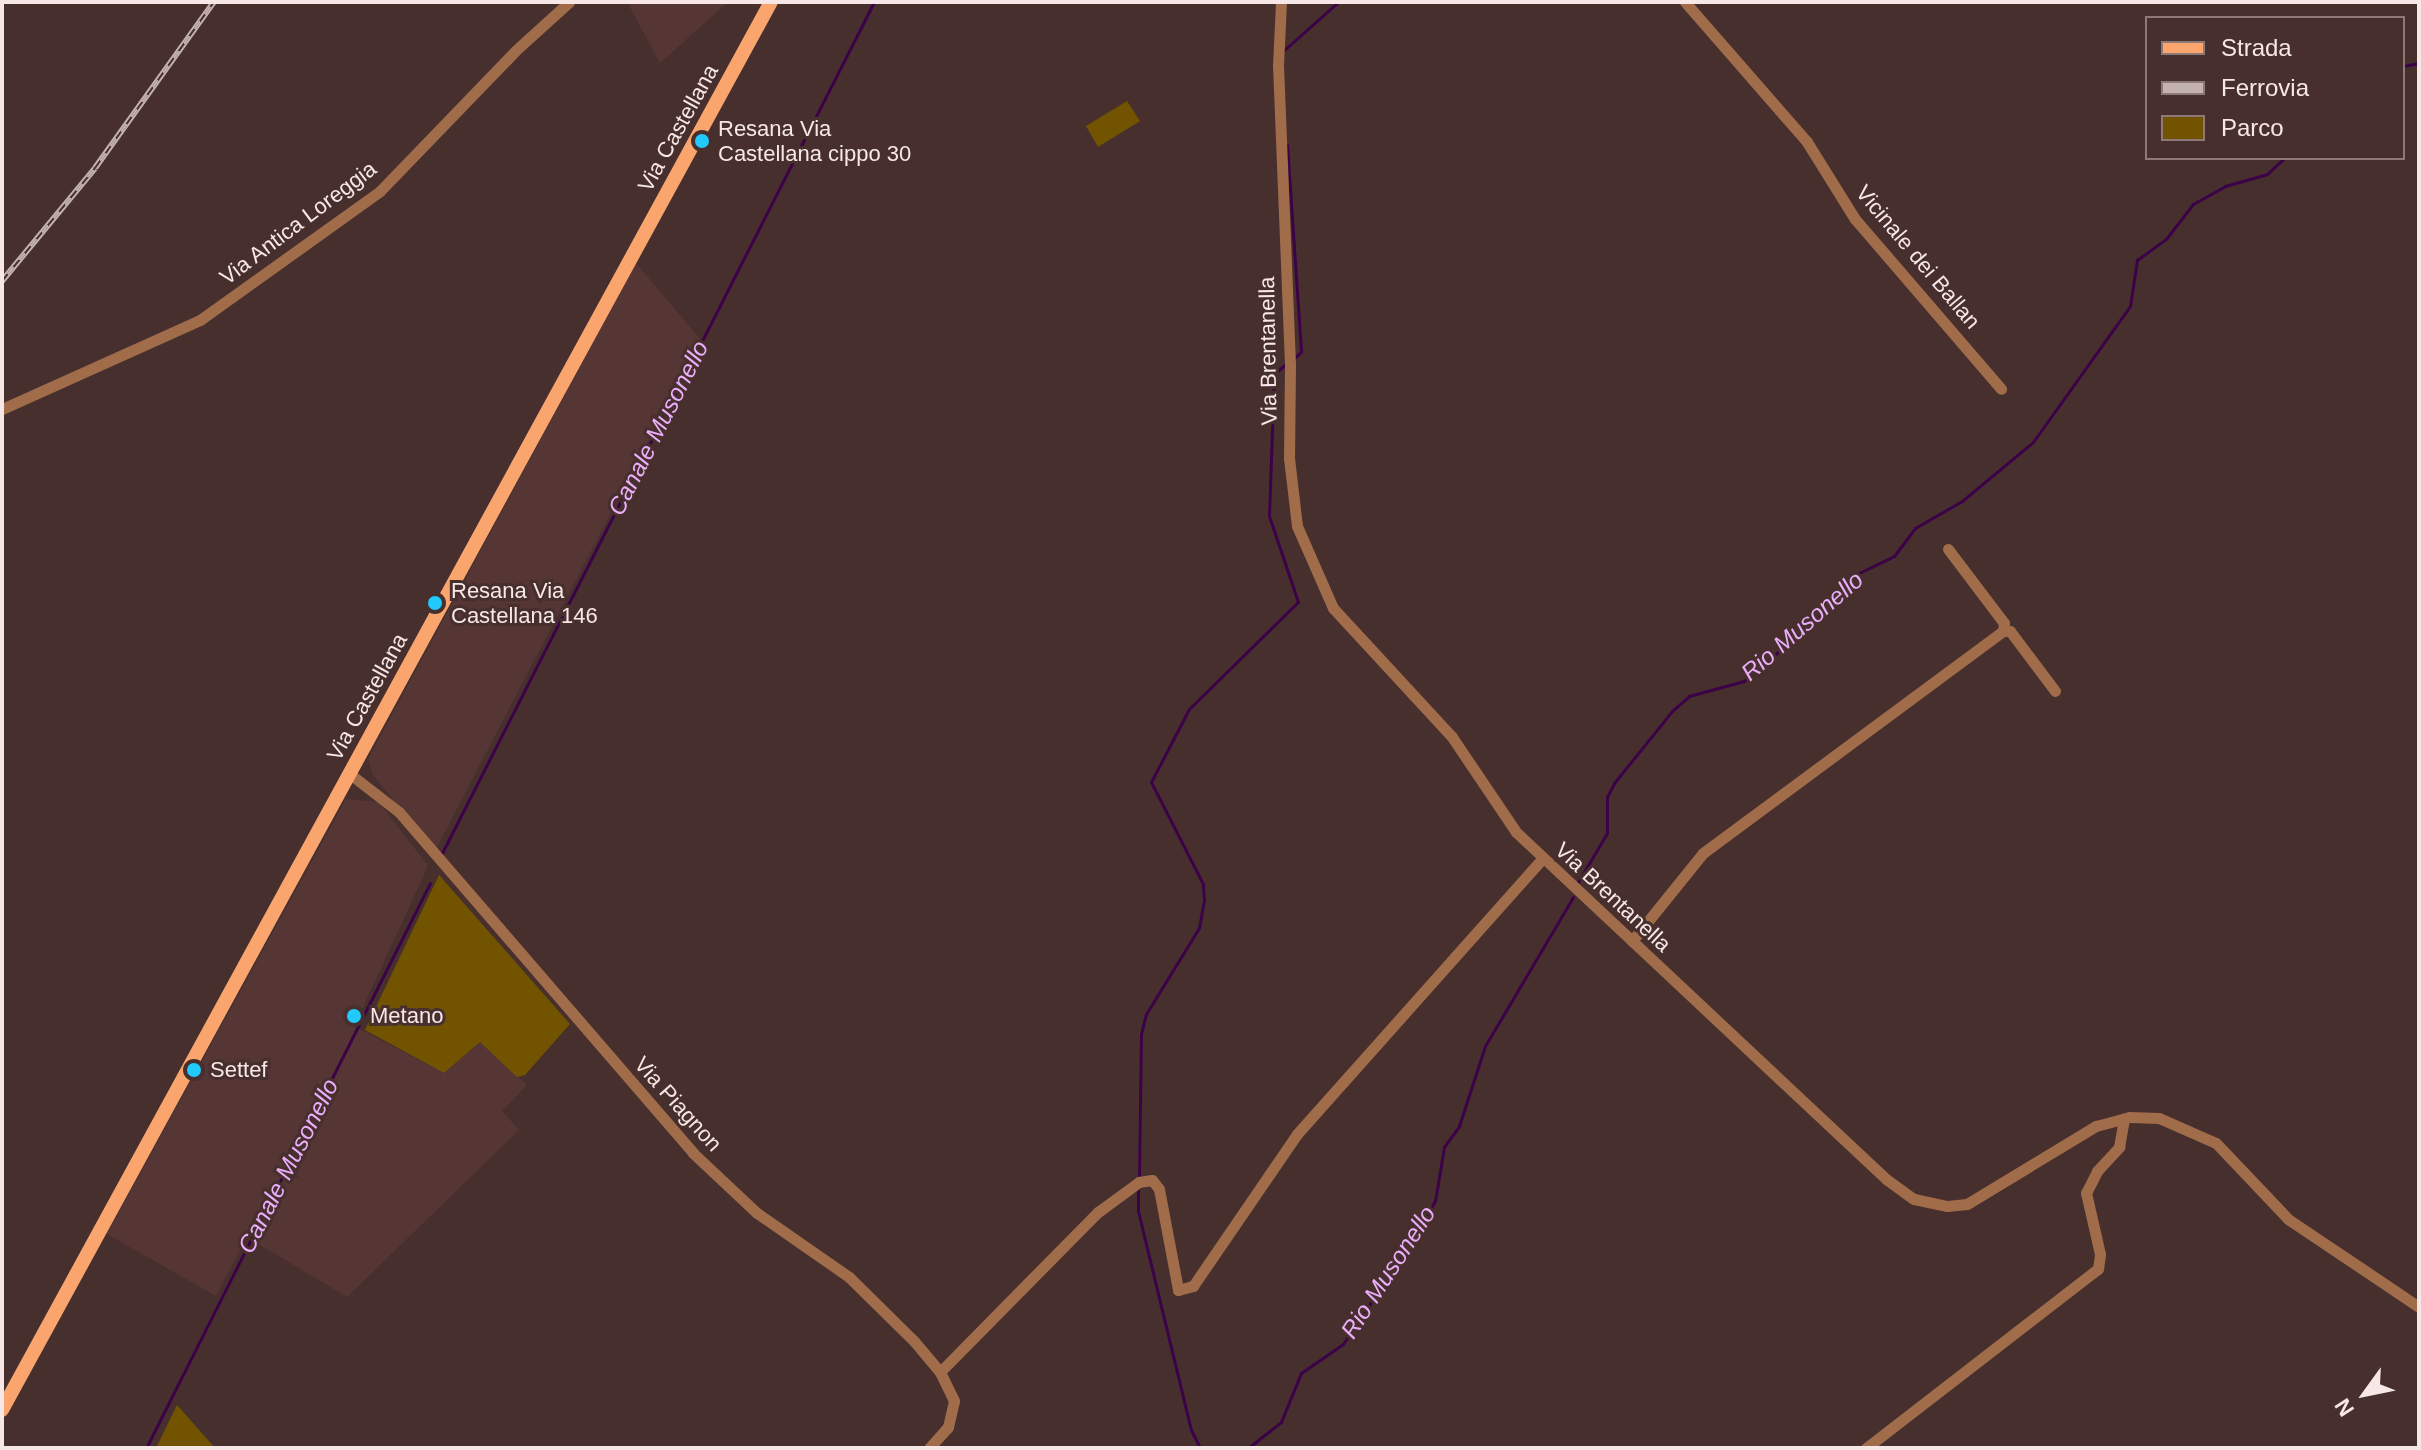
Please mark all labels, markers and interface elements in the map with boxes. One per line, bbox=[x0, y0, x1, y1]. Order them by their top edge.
legend bbox=[2145, 16, 2405, 160]
text: Strada bbox=[2221, 34, 2292, 61]
street label: Via Castellana bbox=[632, 60, 724, 196]
text: Ferrovia bbox=[2221, 74, 2309, 101]
text: Parco bbox=[2221, 114, 2284, 141]
place label: Resana Via Castellana cippo 30 bbox=[718, 115, 911, 166]
marker: Resana Via Castellana cippo 30 bbox=[693, 132, 711, 150]
street label: Via Antica Loreggia bbox=[214, 155, 382, 291]
street label: Vicinale dei Ballan bbox=[1850, 180, 1986, 334]
street label: Via Brentanella bbox=[1254, 276, 1282, 426]
water label: Canale Musonello bbox=[602, 336, 714, 520]
water label: Rio Musonello bbox=[1735, 565, 1869, 687]
place label: Resana Via Castellana 146 bbox=[451, 577, 598, 628]
marker: Resana Via Castellana 146 bbox=[426, 594, 444, 612]
street label: Via Castellana bbox=[321, 629, 413, 765]
street label: Via Brentanella bbox=[1550, 837, 1676, 957]
place label: Metano bbox=[370, 1003, 443, 1029]
marker: Metano bbox=[345, 1007, 363, 1025]
street label: Via Piagnon bbox=[629, 1051, 727, 1157]
place label: Settef bbox=[210, 1057, 267, 1083]
marker: Settef bbox=[185, 1061, 203, 1079]
water label: Canale Musonello bbox=[232, 1074, 344, 1258]
water label: Rio Musonello bbox=[1335, 1200, 1441, 1344]
north arrow bbox=[2325, 1354, 2405, 1434]
text: N bbox=[2330, 1394, 2359, 1421]

